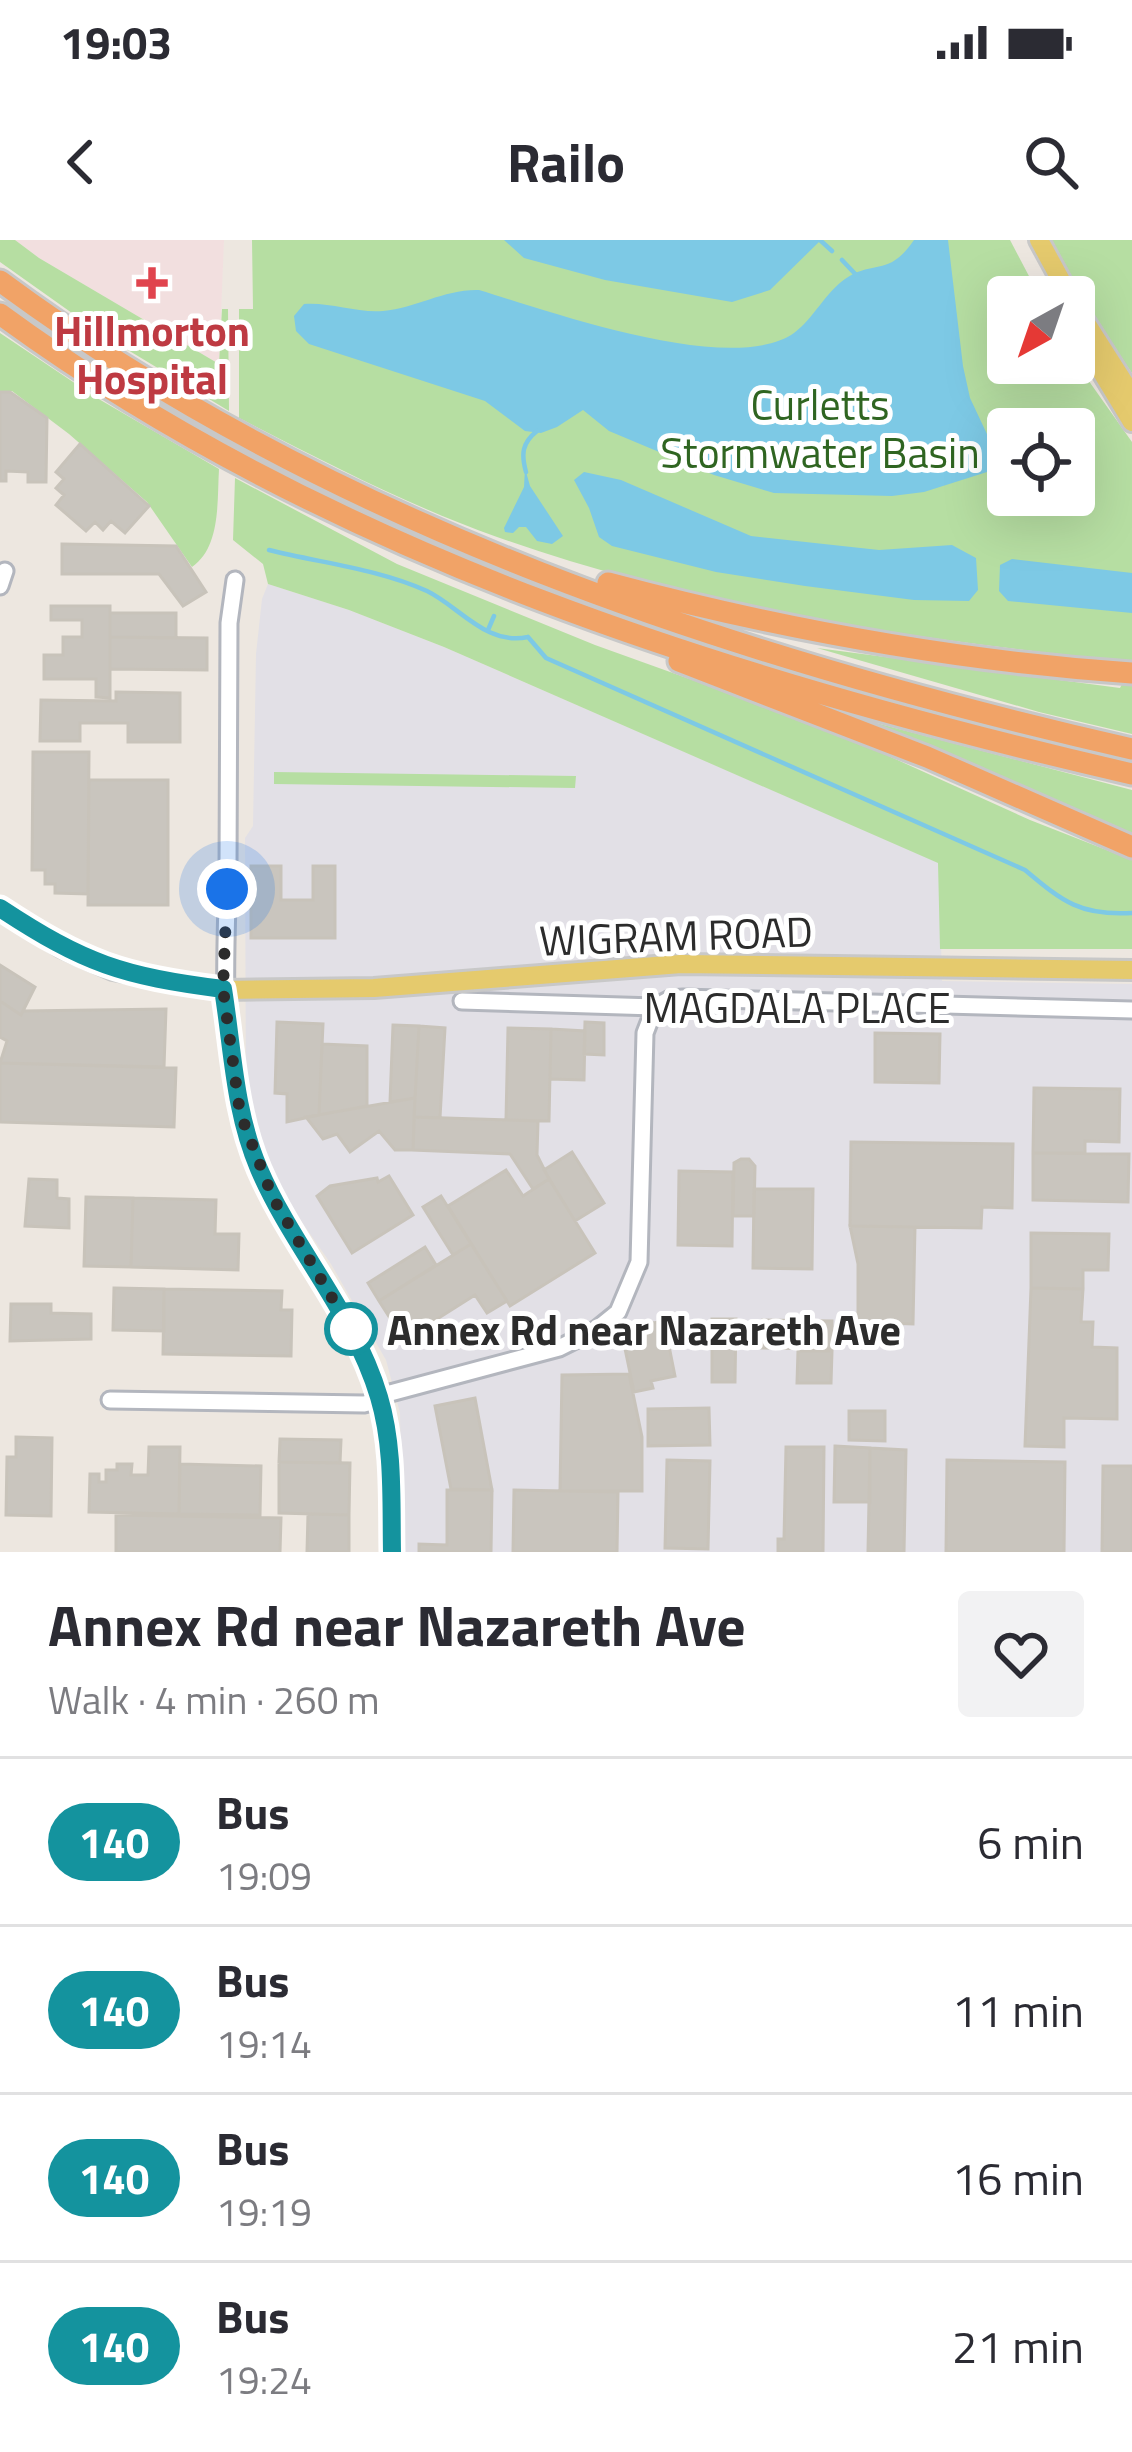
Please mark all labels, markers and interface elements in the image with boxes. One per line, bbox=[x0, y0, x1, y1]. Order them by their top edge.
text: 19:03 bbox=[60, 8, 172, 76]
text: Railo bbox=[507, 121, 625, 203]
icon: back bbox=[48, 129, 114, 195]
icon: search bbox=[1018, 129, 1084, 195]
marker: Hillmorton Hospital bbox=[136, 267, 168, 299]
north arrow bbox=[987, 276, 1095, 384]
map controls bbox=[987, 276, 1095, 516]
place label: Hillmorton Hospital bbox=[54, 298, 250, 410]
park label: Curletts Stormwater Basin bbox=[660, 372, 980, 484]
button: locate bbox=[987, 408, 1095, 516]
your location bbox=[197, 859, 257, 919]
street label: WIGRAM ROAD bbox=[538, 898, 814, 972]
street label: MAGDALA PLACE bbox=[643, 975, 951, 1039]
place label: Annex Rd near Nazareth Ave bbox=[387, 1297, 901, 1361]
marker: Annex Rd near Nazareth Ave bbox=[326, 1304, 376, 1354]
text: Annex Rd near Nazareth Ave bbox=[48, 1581, 746, 1668]
button: heart bbox=[958, 1591, 1084, 1717]
text: Walk · 4 min · 260 m bbox=[48, 1670, 380, 1729]
text: Bus bbox=[216, 1778, 290, 1846]
text: 6 min bbox=[977, 1808, 1084, 1876]
text: 140 bbox=[79, 1810, 149, 1874]
text: 19:09 bbox=[216, 1846, 312, 1905]
text: Bus bbox=[216, 1946, 290, 2014]
text: 11 min bbox=[952, 1976, 1084, 2044]
text: 140 bbox=[79, 1978, 149, 2042]
text: 19:14 bbox=[216, 2014, 312, 2073]
text: Bus bbox=[216, 2114, 290, 2182]
text: 16 min bbox=[952, 2144, 1084, 2212]
text: 140 bbox=[79, 2146, 149, 2210]
text: 19:19 bbox=[216, 2182, 312, 2241]
text: Bus bbox=[216, 2282, 290, 2350]
text: 21 min bbox=[952, 2312, 1084, 2380]
text: 140 bbox=[79, 2314, 149, 2378]
text: 19:24 bbox=[216, 2350, 312, 2409]

